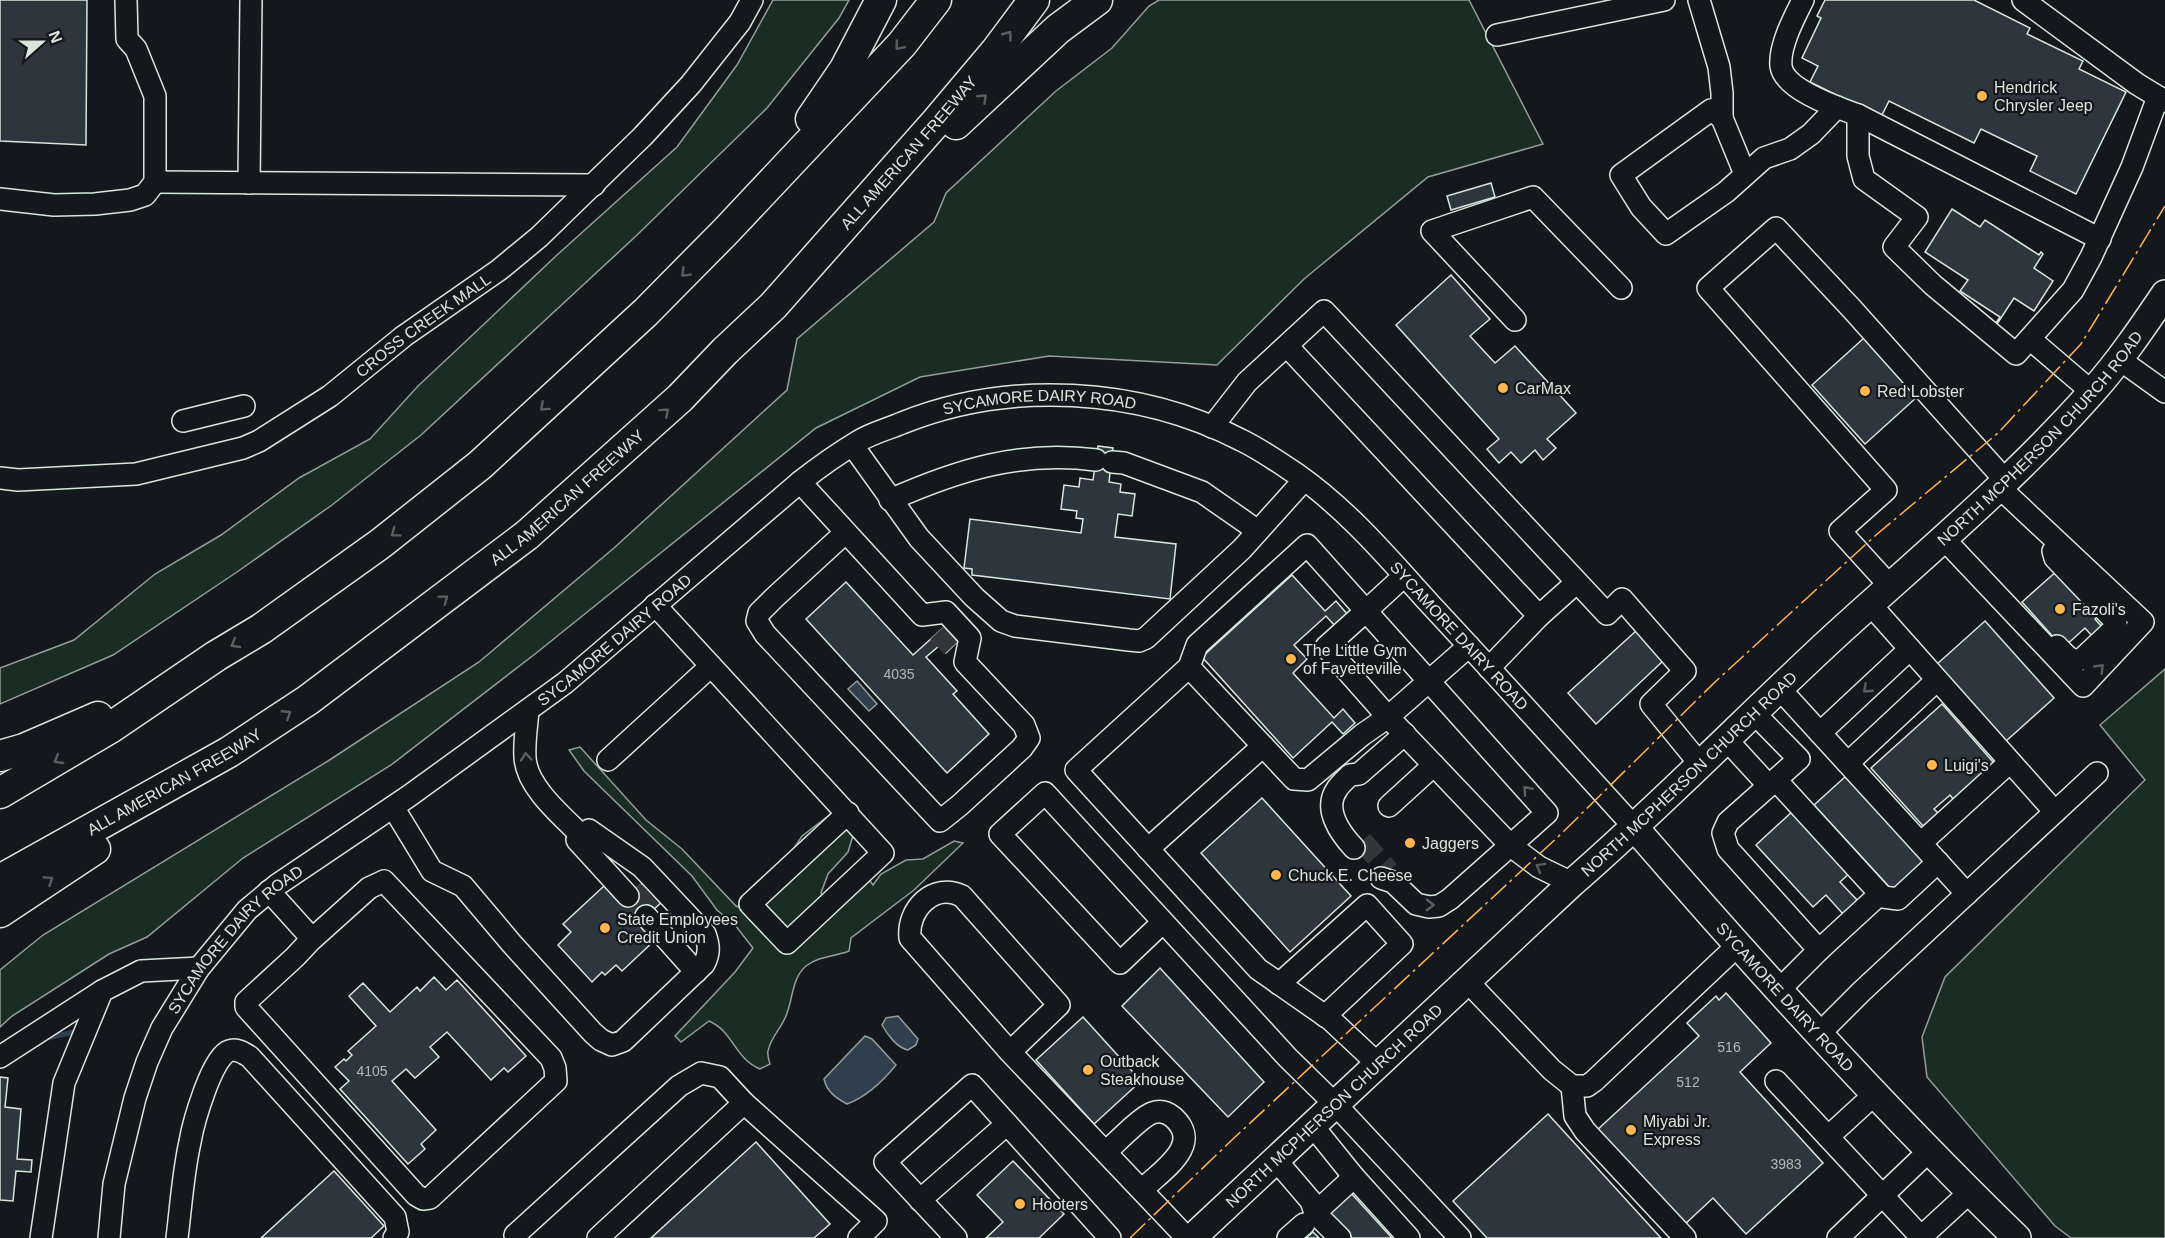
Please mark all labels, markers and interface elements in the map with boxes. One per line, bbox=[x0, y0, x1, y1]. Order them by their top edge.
north arrow bbox=[12, 12, 72, 72]
text: N bbox=[46, 28, 66, 45]
one-way arrow bbox=[1001, 31, 1012, 42]
one-way arrow bbox=[896, 39, 907, 50]
street label: ALL AMERICAN FREEWAY bbox=[837, 72, 980, 232]
place label: Hendrick Chrysler Jeep bbox=[1994, 79, 2093, 114]
marker: Hendrick Chrysler Jeep bbox=[1975, 89, 1989, 103]
one-way arrow bbox=[975, 94, 986, 105]
one-way arrow bbox=[681, 265, 692, 276]
street label: CROSS CREEK MALL bbox=[352, 270, 494, 380]
street label: NORTH MCPHERSON CHURCH ROAD bbox=[1934, 328, 2145, 549]
place label: CarMax bbox=[1515, 380, 1571, 397]
marker: CarMax bbox=[1496, 381, 1510, 395]
place label: Red Lobster bbox=[1877, 383, 1965, 400]
marker: Red Lobster bbox=[1858, 384, 1872, 398]
street label: SYCAMORE DAIRY ROAD bbox=[941, 386, 1138, 417]
one-way arrow bbox=[540, 400, 550, 411]
one-way arrow bbox=[658, 408, 669, 419]
street label: ALL AMERICAN FREEWAY bbox=[487, 426, 647, 568]
one-way arrow bbox=[390, 525, 401, 536]
street label: SYCAMORE DAIRY ROAD bbox=[1387, 558, 1532, 713]
street label: SYCAMORE DAIRY ROAD bbox=[534, 571, 694, 709]
one-way arrow bbox=[438, 595, 449, 606]
place label: Fazoli's bbox=[2072, 601, 2126, 618]
marker: Fazoli's bbox=[2053, 602, 2067, 616]
one-way arrow bbox=[231, 637, 241, 649]
place label: The Little Gym of Fayetteville bbox=[1303, 642, 1407, 677]
marker: The Little Gym of Fayetteville bbox=[1284, 652, 1298, 666]
one-way arrow bbox=[2093, 664, 2104, 674]
house number: 4035 bbox=[883, 666, 915, 682]
street label: NORTH MCPHERSON CHURCH ROAD bbox=[1578, 668, 1800, 879]
one-way arrow bbox=[1863, 682, 1874, 693]
one-way arrow bbox=[280, 710, 291, 721]
street label: ALL AMERICAN FREEWAY bbox=[84, 725, 264, 838]
one-way arrow bbox=[54, 752, 64, 764]
one-way arrow bbox=[520, 752, 533, 761]
place label: Luigi's bbox=[1944, 757, 1989, 774]
marker: Luigi's bbox=[1925, 758, 1939, 772]
one-way arrow bbox=[1523, 786, 1534, 797]
place label: Jaggers bbox=[1422, 835, 1479, 852]
marker: Jaggers bbox=[1403, 836, 1417, 850]
street label: SYCAMORE DAIRY ROAD bbox=[165, 862, 306, 1017]
one-way arrow bbox=[1535, 863, 1546, 874]
place label: Chuck E. Cheese bbox=[1288, 867, 1413, 884]
marker: Chuck E. Cheese bbox=[1269, 868, 1283, 882]
one-way arrow bbox=[42, 876, 53, 887]
one-way arrow bbox=[1425, 899, 1434, 911]
place label: State Employees Credit Union bbox=[617, 911, 738, 946]
street label: SYCAMORE DAIRY ROAD bbox=[1713, 919, 1857, 1075]
marker: State Employees Credit Union bbox=[598, 921, 612, 935]
street label: NORTH MCPHERSON CHURCH ROAD bbox=[1222, 1000, 1445, 1211]
house number: 516 bbox=[1717, 1039, 1741, 1055]
place label: Outback Steakhouse bbox=[1100, 1053, 1185, 1088]
house number: 4105 bbox=[356, 1063, 388, 1079]
marker: Outback Steakhouse bbox=[1081, 1063, 1095, 1077]
house number: 512 bbox=[1676, 1074, 1700, 1090]
place label: Miyabi Jr. Express bbox=[1643, 1113, 1711, 1148]
marker: Miyabi Jr. Express bbox=[1624, 1123, 1638, 1137]
house number: 3983 bbox=[1770, 1156, 1802, 1172]
place label: Hooters bbox=[1032, 1196, 1088, 1213]
marker: Hooters bbox=[1013, 1197, 1027, 1211]

